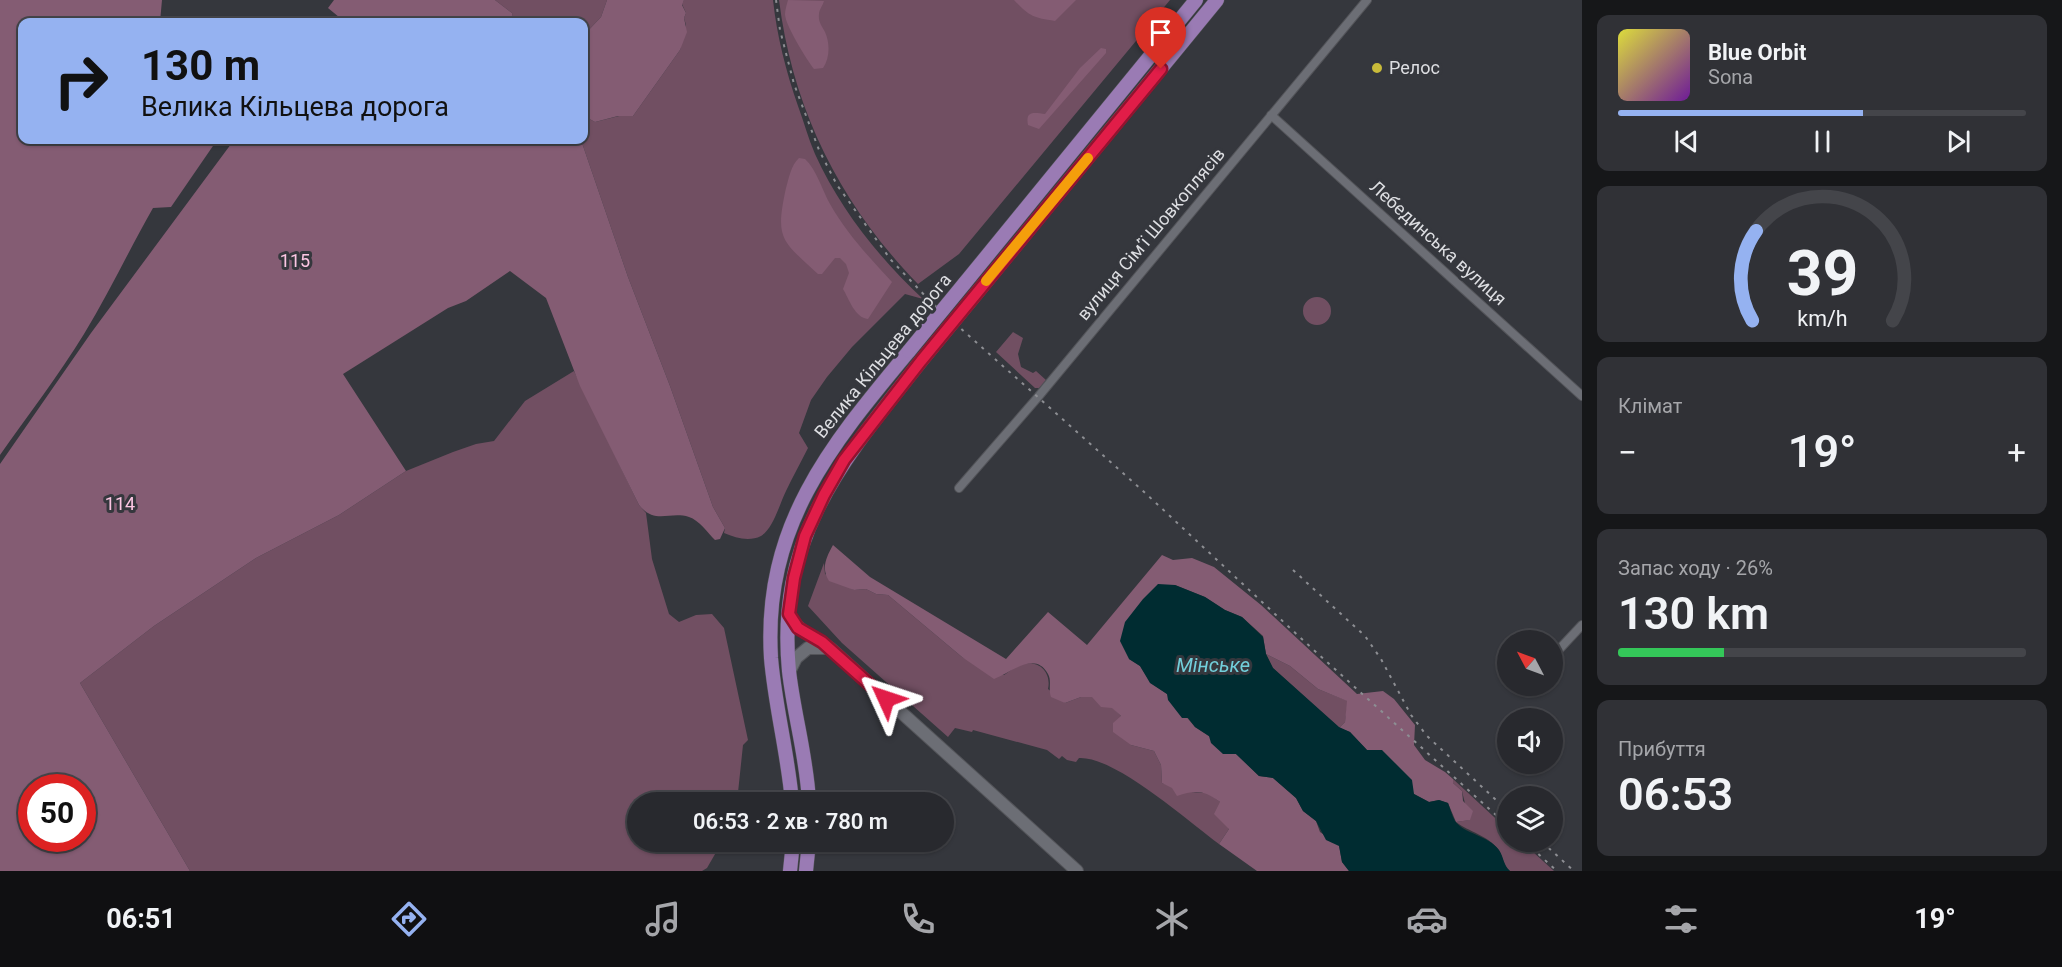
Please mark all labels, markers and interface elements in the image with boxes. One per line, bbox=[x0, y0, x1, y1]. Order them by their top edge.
pin bbox=[1135, 7, 1186, 69]
icon: arrive bbox=[1144, 16, 1177, 49]
text: Blue Orbit bbox=[1708, 40, 1806, 65]
text: 130 m bbox=[141, 41, 260, 90]
icon: right bbox=[42, 42, 120, 120]
place label: Релос bbox=[1389, 57, 1440, 78]
marker: Релос bbox=[1370, 61, 1384, 75]
text: Sona bbox=[1708, 65, 1753, 89]
text: Велика Кільцева дорога bbox=[141, 91, 449, 123]
icon: previous bbox=[1670, 125, 1703, 158]
icon: pause bbox=[1806, 125, 1839, 158]
icon: next bbox=[1942, 125, 1975, 158]
street label: вулиця Сімʼї Шовкоплясів bbox=[1072, 143, 1229, 324]
street label: Лебединська вулиця bbox=[1366, 176, 1511, 309]
text: 39 bbox=[1786, 237, 1858, 310]
park label: 115 bbox=[280, 250, 310, 271]
street label: Велика Кільцева дорога bbox=[810, 269, 955, 442]
text: km/h bbox=[1797, 307, 1847, 332]
text: Клімат bbox=[1618, 394, 1682, 418]
text: 19° bbox=[1788, 425, 1856, 478]
text: − bbox=[1618, 433, 1637, 472]
text: + bbox=[2007, 433, 2026, 472]
park label: 114 bbox=[105, 493, 135, 514]
text: Запас ходу · 26% bbox=[1618, 556, 1773, 580]
text: 130 km bbox=[1618, 587, 1769, 640]
north arrow bbox=[1497, 630, 1563, 696]
map controls bbox=[1497, 630, 1563, 852]
water label: Мінське bbox=[1176, 653, 1250, 677]
position arrow bbox=[854, 667, 918, 731]
button: sound bbox=[1497, 708, 1563, 774]
text: Прибуття bbox=[1618, 737, 1706, 761]
text: 06:53 bbox=[1618, 768, 1733, 821]
speed limit sign: 50 bbox=[18, 774, 96, 852]
button: layers bbox=[1497, 786, 1563, 852]
text: 06:53 · 2 хв · 780 m bbox=[693, 809, 888, 834]
icon: directions bbox=[388, 898, 430, 940]
icon: music bbox=[642, 898, 684, 940]
icon: phone bbox=[897, 898, 939, 940]
icon: climate bbox=[1151, 898, 1193, 940]
icon: car bbox=[1406, 898, 1448, 940]
icon: filters bbox=[1660, 898, 1702, 940]
text: 06:51 bbox=[106, 903, 176, 935]
text: 19° bbox=[1914, 903, 1956, 935]

